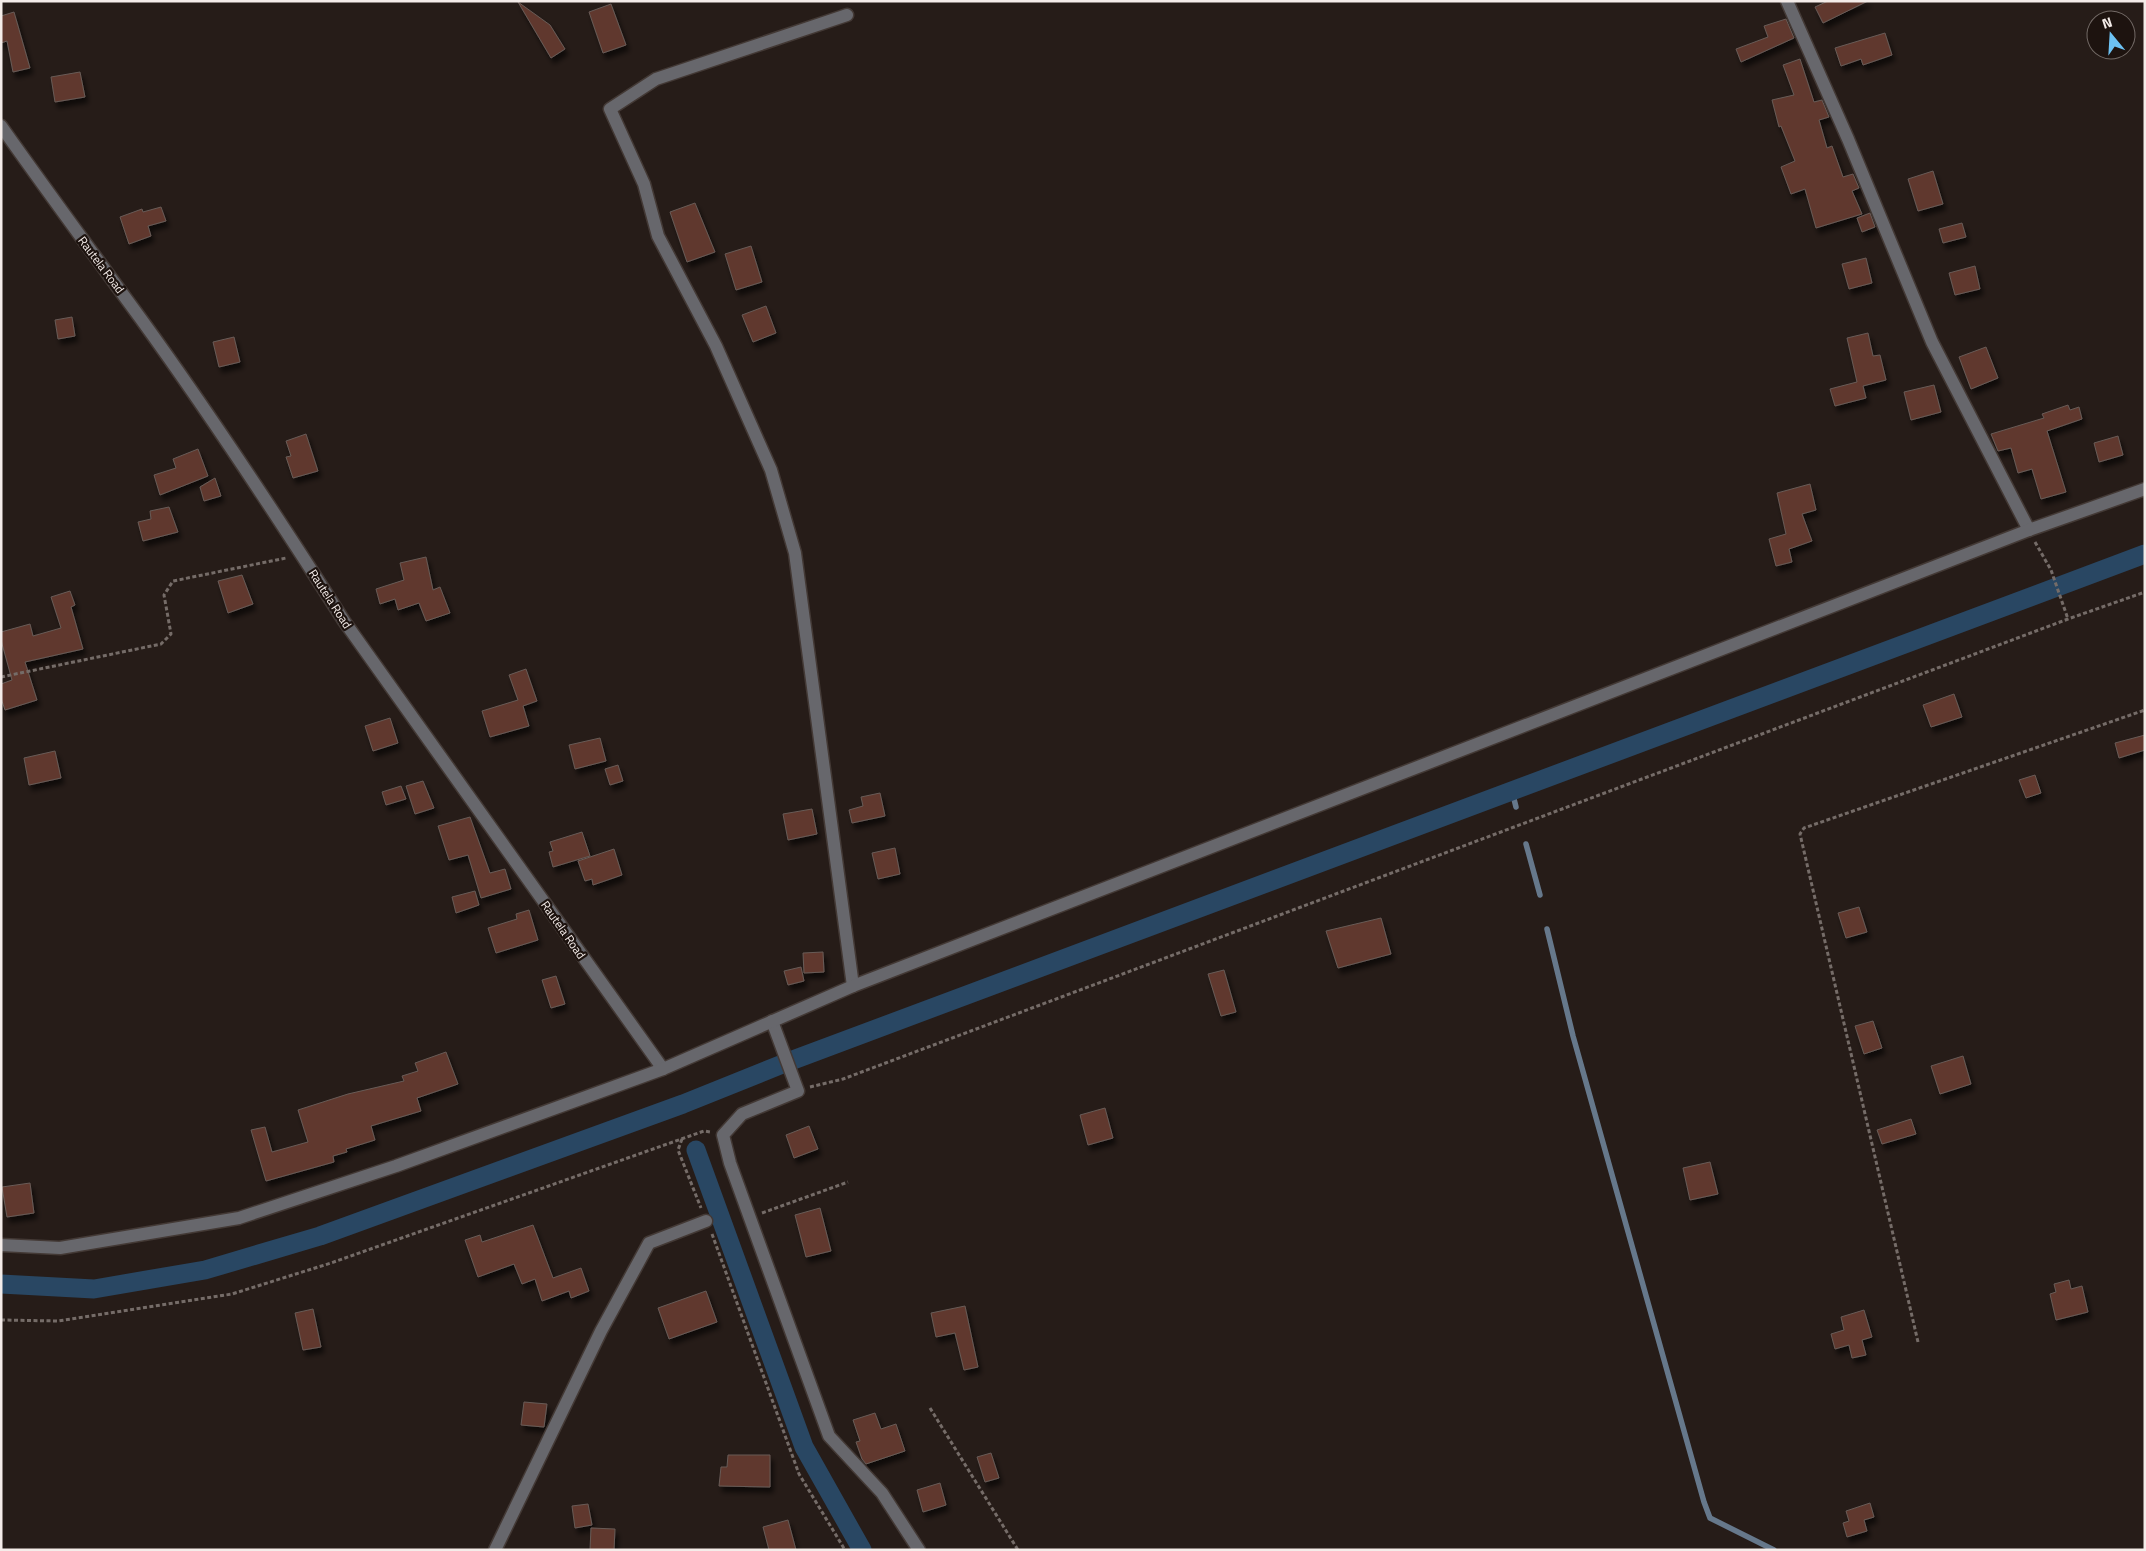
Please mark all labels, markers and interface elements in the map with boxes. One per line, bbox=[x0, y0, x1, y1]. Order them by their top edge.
north arrow bbox=[2086, 10, 2136, 60]
text: N bbox=[2099, 11, 2115, 34]
street label: Rautela Road bbox=[74, 232, 129, 297]
street label: Rautela Road bbox=[304, 565, 357, 632]
street label: Rautela Road bbox=[536, 897, 591, 963]

